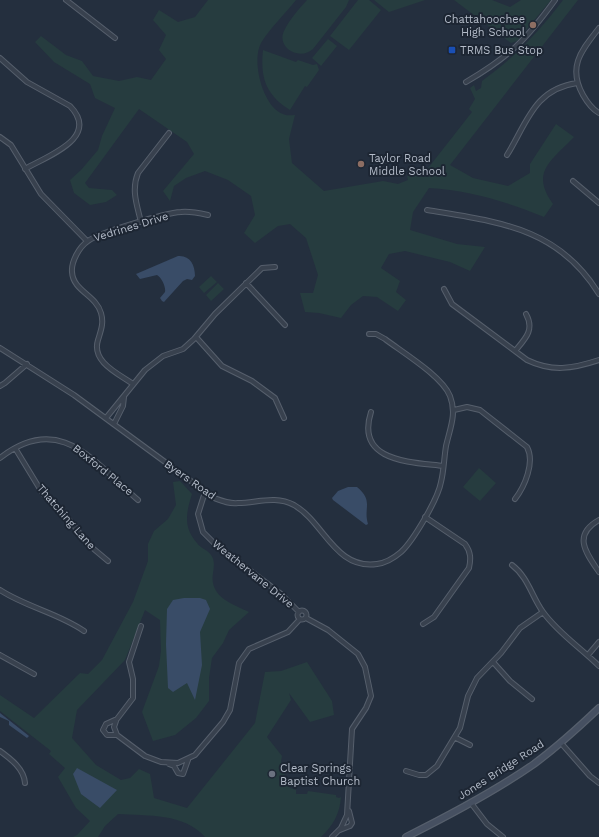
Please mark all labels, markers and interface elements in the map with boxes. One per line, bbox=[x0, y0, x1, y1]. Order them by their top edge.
place label: Chattahoochee High School bbox=[444, 13, 526, 39]
marker: Chattahoochee High School bbox=[528, 20, 538, 30]
place label: TRMS Bus Stop bbox=[460, 44, 543, 57]
marker: TRMS Bus Stop bbox=[447, 45, 457, 55]
place label: Taylor Road Middle School bbox=[369, 152, 446, 178]
marker: Taylor Road Middle School bbox=[356, 159, 366, 169]
street label: Vedrines Drive bbox=[92, 209, 170, 245]
street label: Boxford Place bbox=[70, 442, 136, 498]
street label: Byers Road bbox=[162, 458, 218, 502]
street label: Thatching Lane bbox=[34, 482, 98, 552]
street label: Weathervane Drive bbox=[210, 537, 296, 611]
street label: Jones Bridge Road bbox=[456, 737, 546, 803]
place label: Clear Springs Baptist Church bbox=[280, 762, 360, 788]
marker: Clear Springs Baptist Church bbox=[267, 769, 277, 779]

